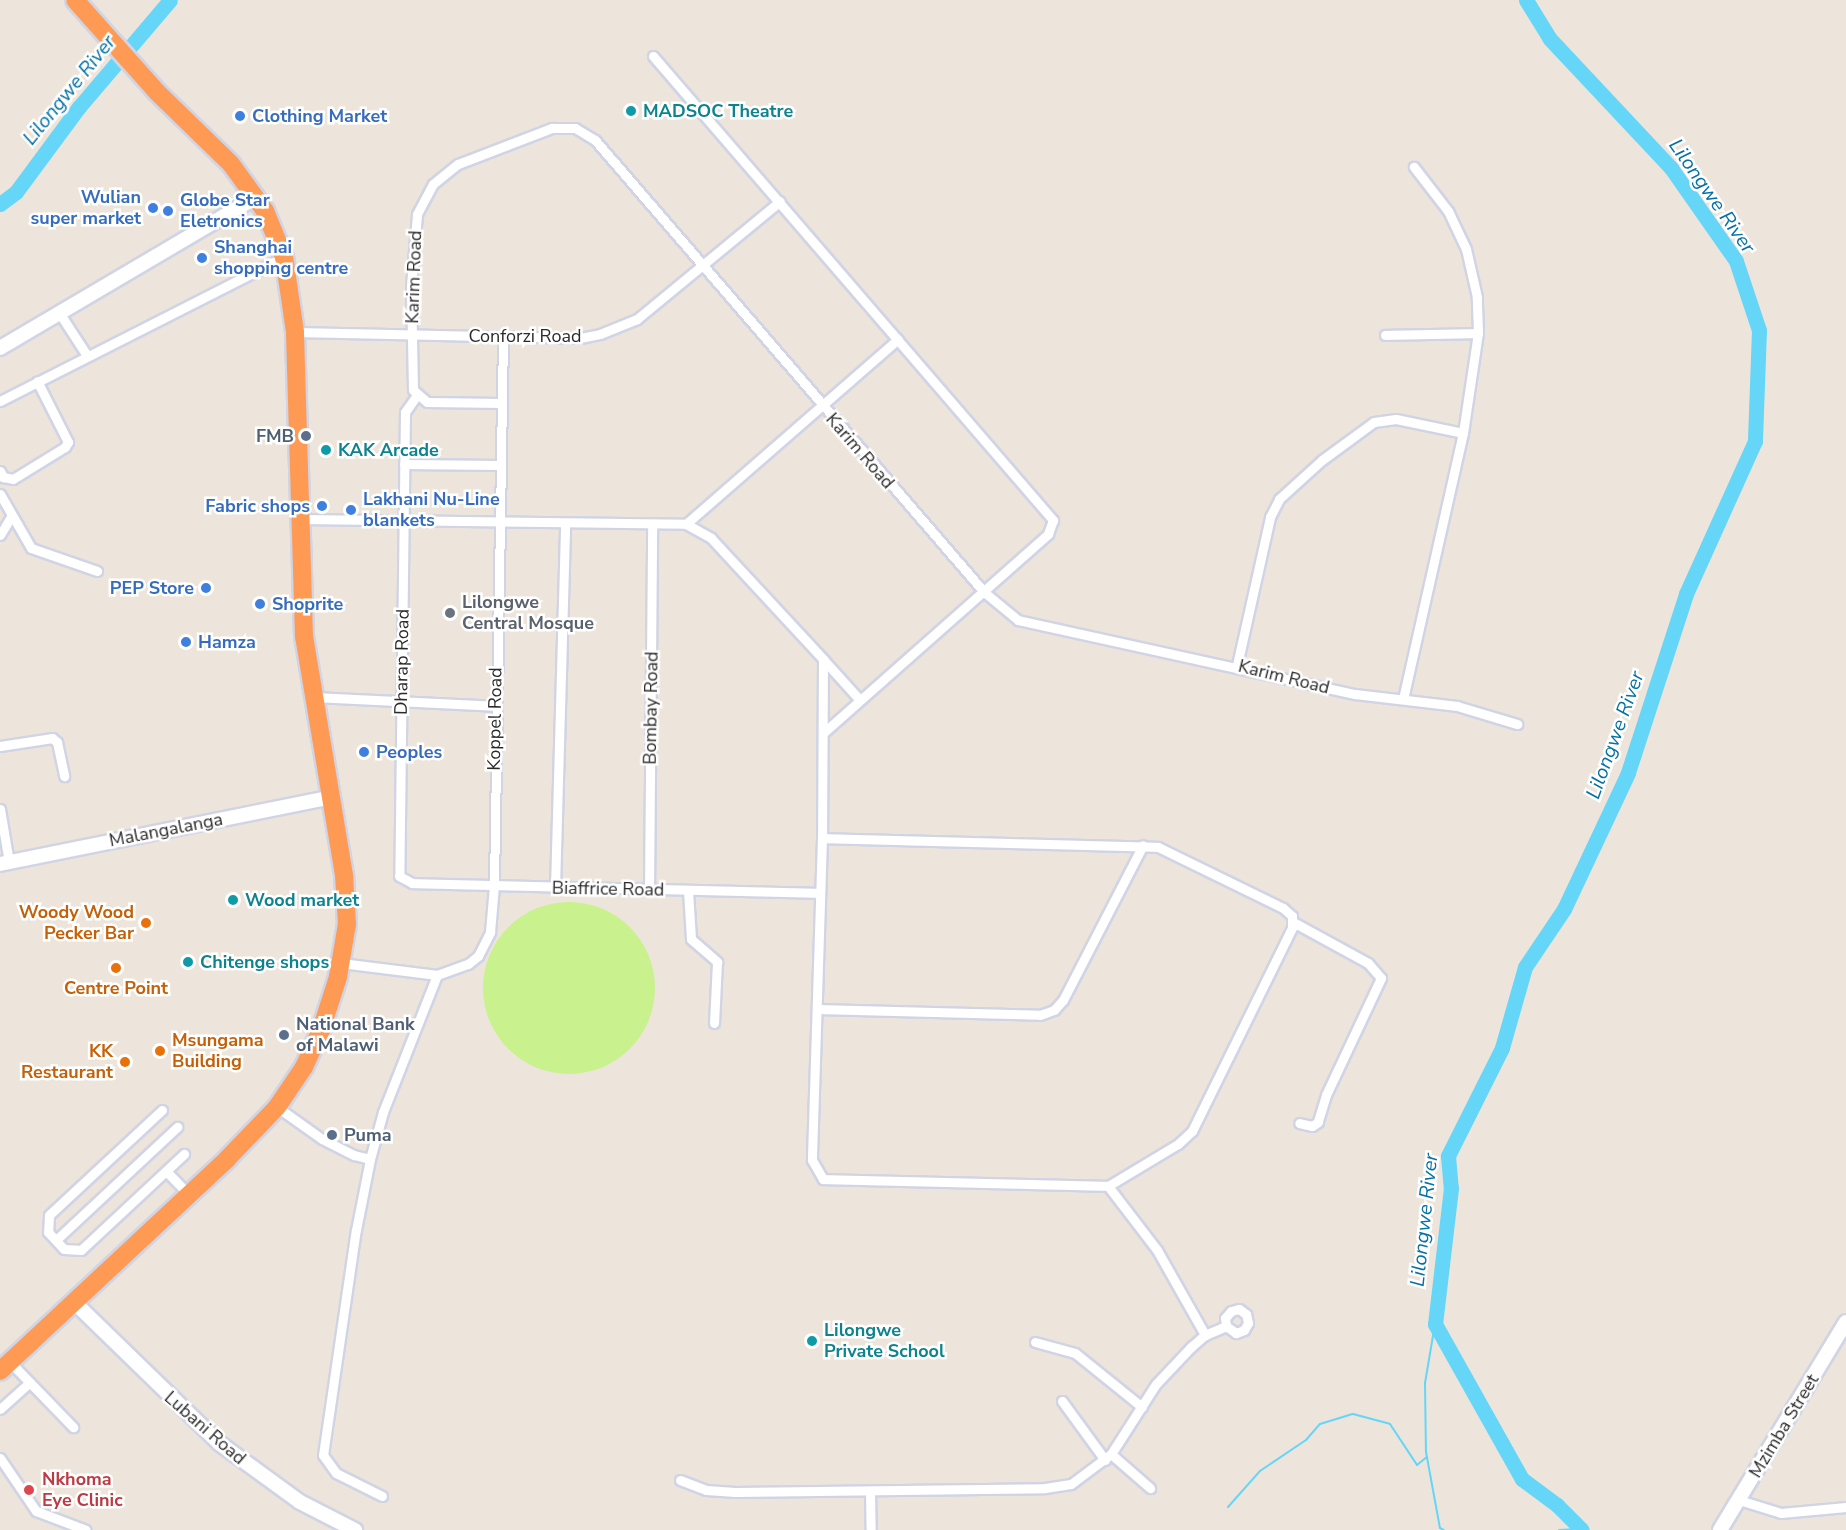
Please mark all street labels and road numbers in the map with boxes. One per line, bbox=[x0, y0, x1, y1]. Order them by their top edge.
street label: Karim Road bbox=[402, 230, 426, 324]
street label: Conforzi Road bbox=[469, 325, 581, 347]
street label: Karim Road bbox=[821, 409, 899, 493]
street label: Dharap Road bbox=[390, 609, 414, 715]
street label: Bombay Road bbox=[639, 651, 663, 765]
street label: Karim Road bbox=[1236, 655, 1332, 699]
street label: Koppel Road bbox=[483, 667, 507, 771]
street label: Malangalanga bbox=[107, 808, 225, 852]
street label: Biaffrice Road bbox=[552, 877, 664, 901]
street label: Mzimba Street bbox=[1745, 1370, 1823, 1482]
street label: Lubani Road bbox=[160, 1387, 250, 1469]

